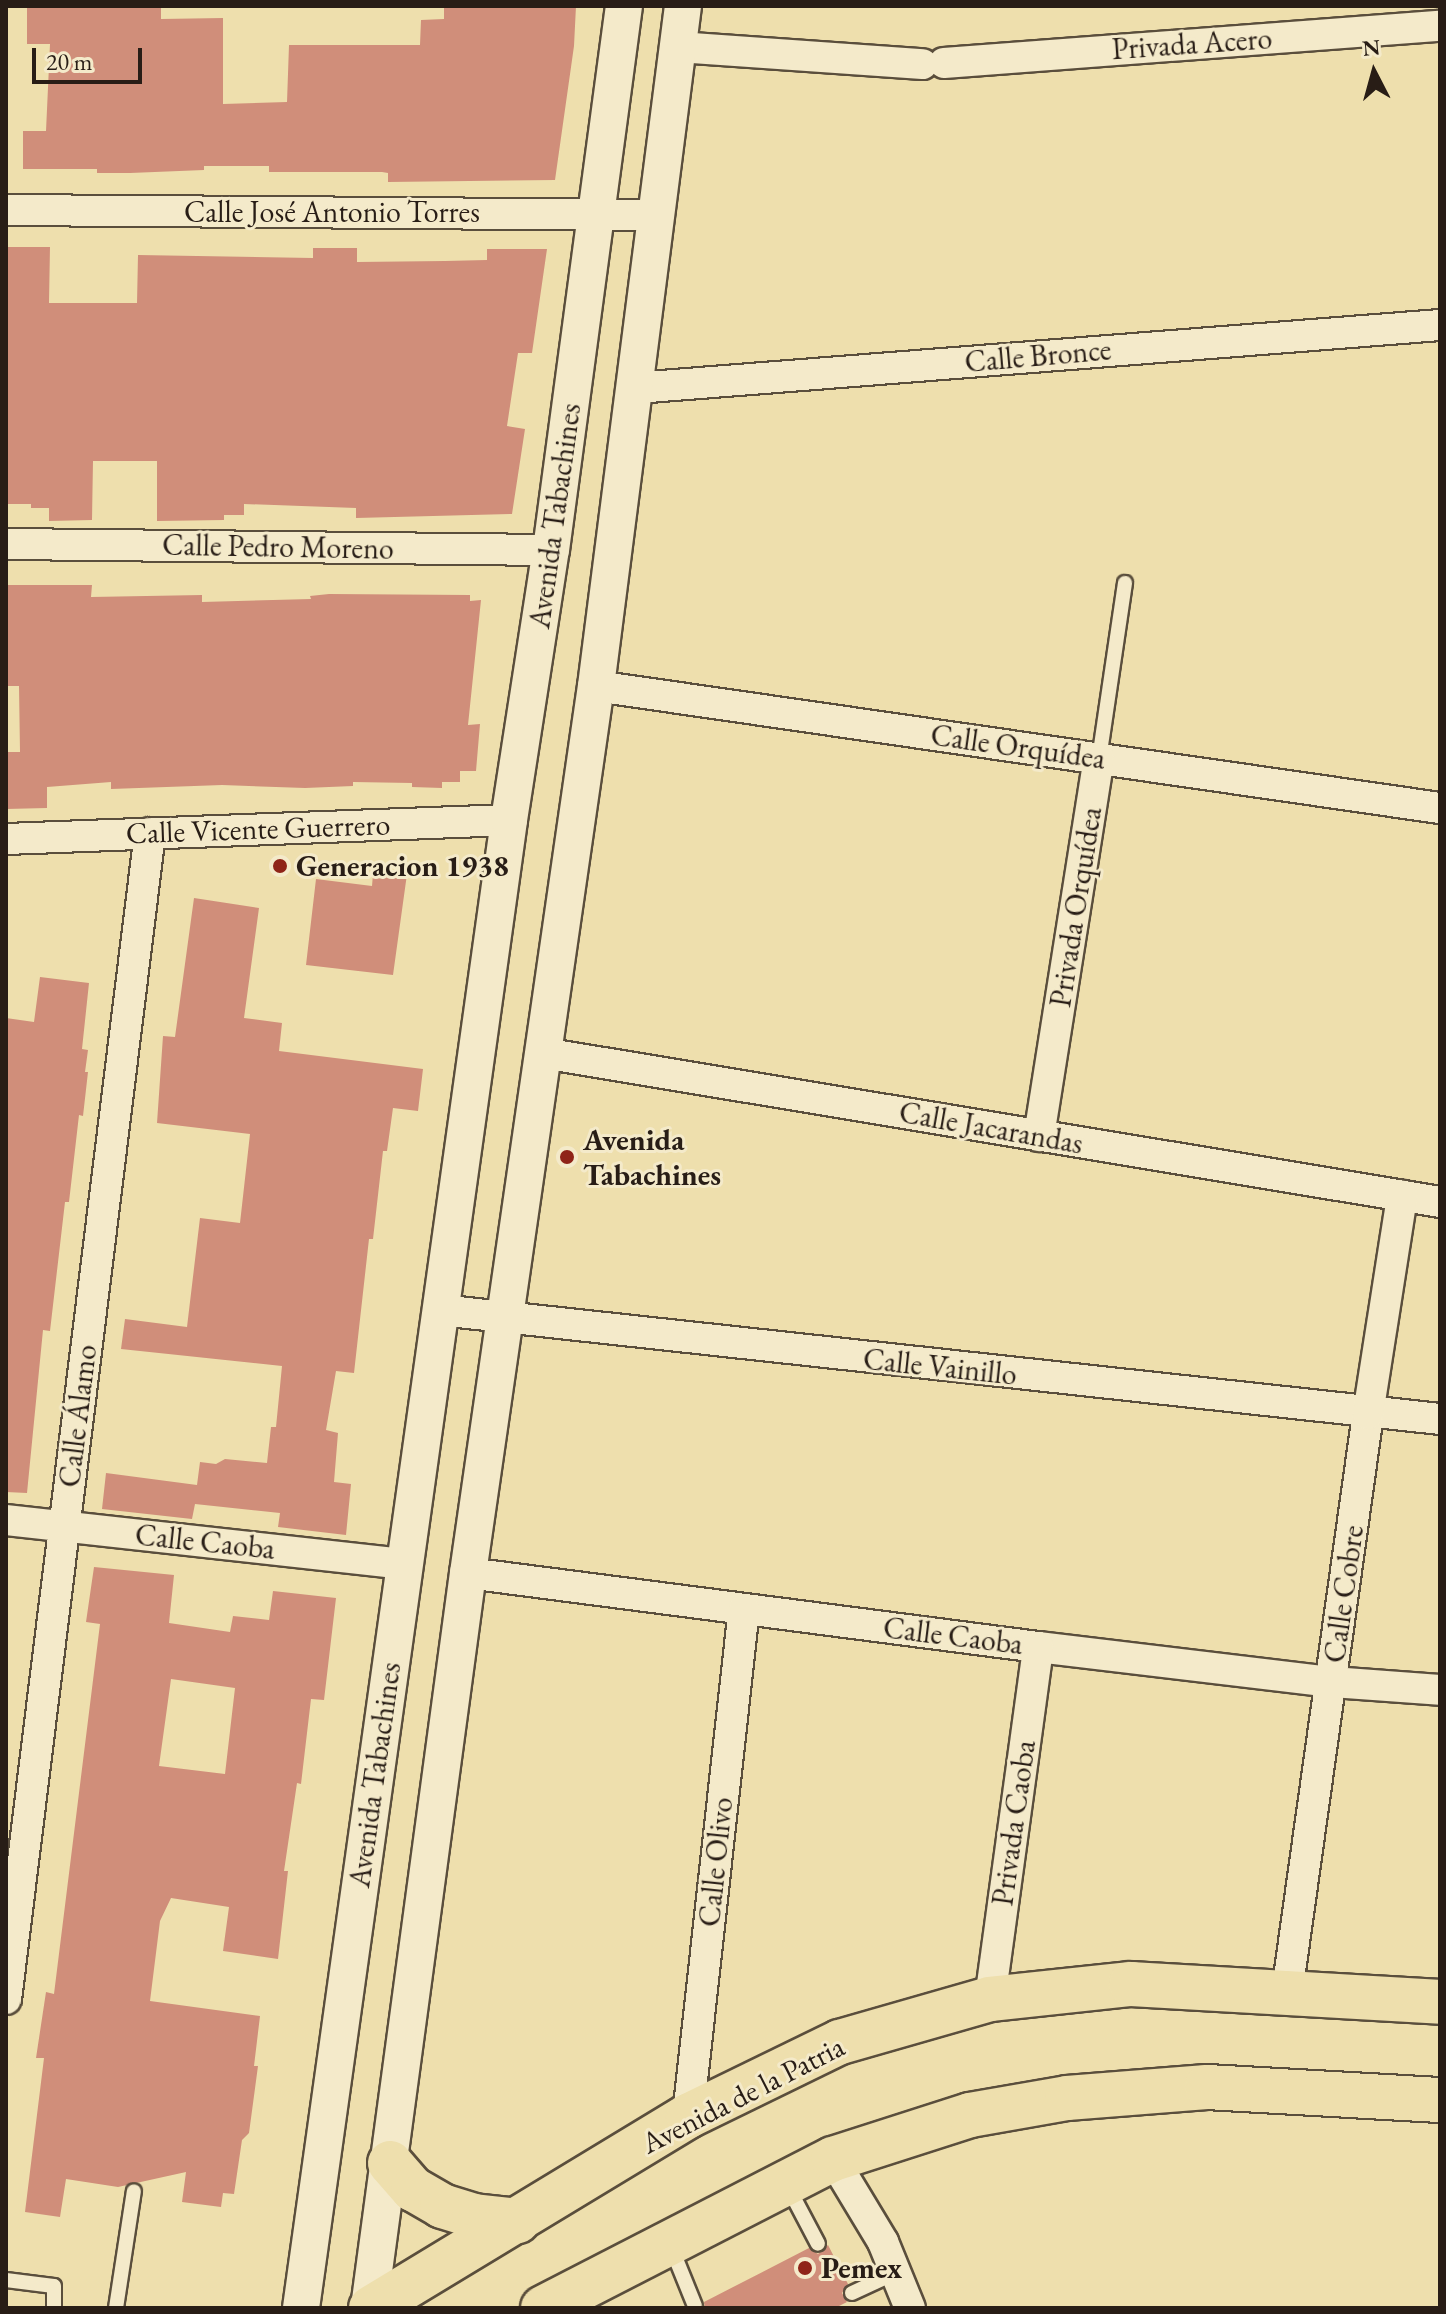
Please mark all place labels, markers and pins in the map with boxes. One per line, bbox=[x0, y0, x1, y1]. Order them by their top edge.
place label: Generacion 1938 bbox=[296, 848, 509, 884]
marker: Generacion 1938 bbox=[271, 857, 289, 875]
place label: Avenida Tabachines bbox=[583, 1122, 721, 1192]
marker: Avenida Tabachines bbox=[558, 1148, 576, 1166]
place label: Pemex bbox=[821, 2250, 902, 2286]
marker: Pemex bbox=[796, 2259, 814, 2277]

